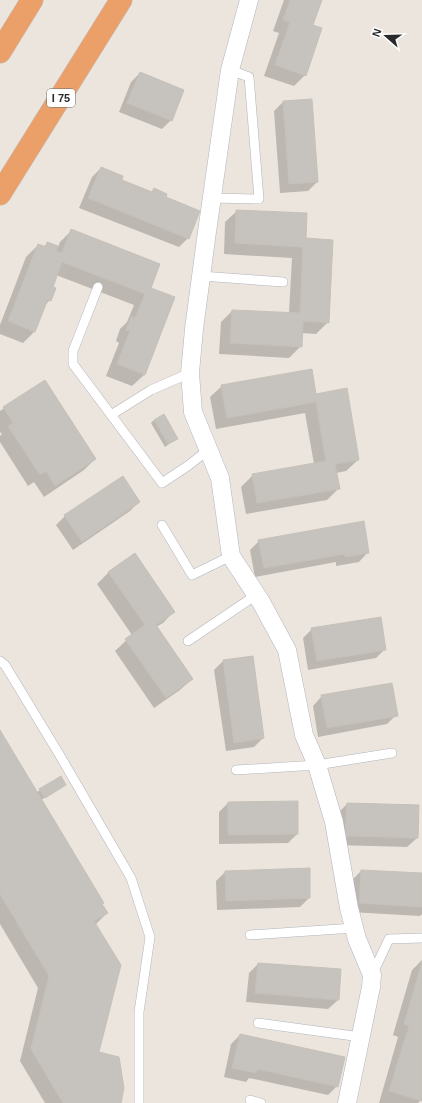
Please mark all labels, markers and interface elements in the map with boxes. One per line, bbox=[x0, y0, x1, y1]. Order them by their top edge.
north arrow bbox=[366, 16, 406, 56]
text: N bbox=[370, 27, 384, 38]
road number: I 75 bbox=[47, 89, 75, 107]

